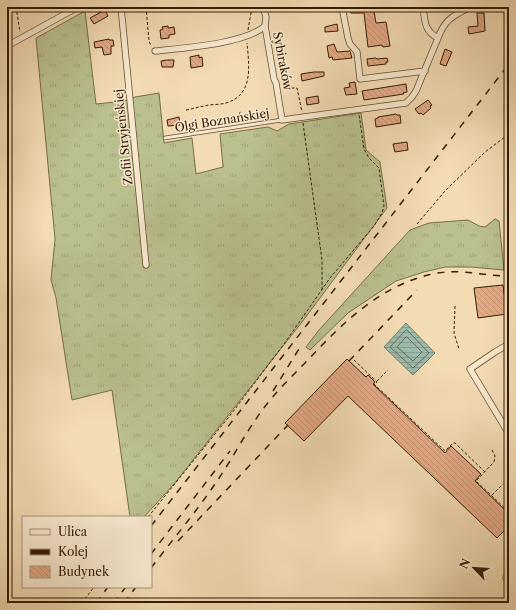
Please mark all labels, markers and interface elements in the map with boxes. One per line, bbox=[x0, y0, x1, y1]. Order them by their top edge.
street label: Sybiraków bbox=[270, 30, 296, 93]
street label: Zofii Stryjeńskiej bbox=[110, 88, 136, 186]
street label: Olgi Boznańskiej bbox=[174, 105, 270, 135]
legend bbox=[22, 516, 152, 588]
text: Ulica bbox=[58, 524, 88, 539]
text: Kolej bbox=[58, 544, 88, 559]
north arrow bbox=[454, 548, 494, 588]
text: N bbox=[457, 556, 473, 571]
text: Budynek bbox=[58, 564, 110, 579]

